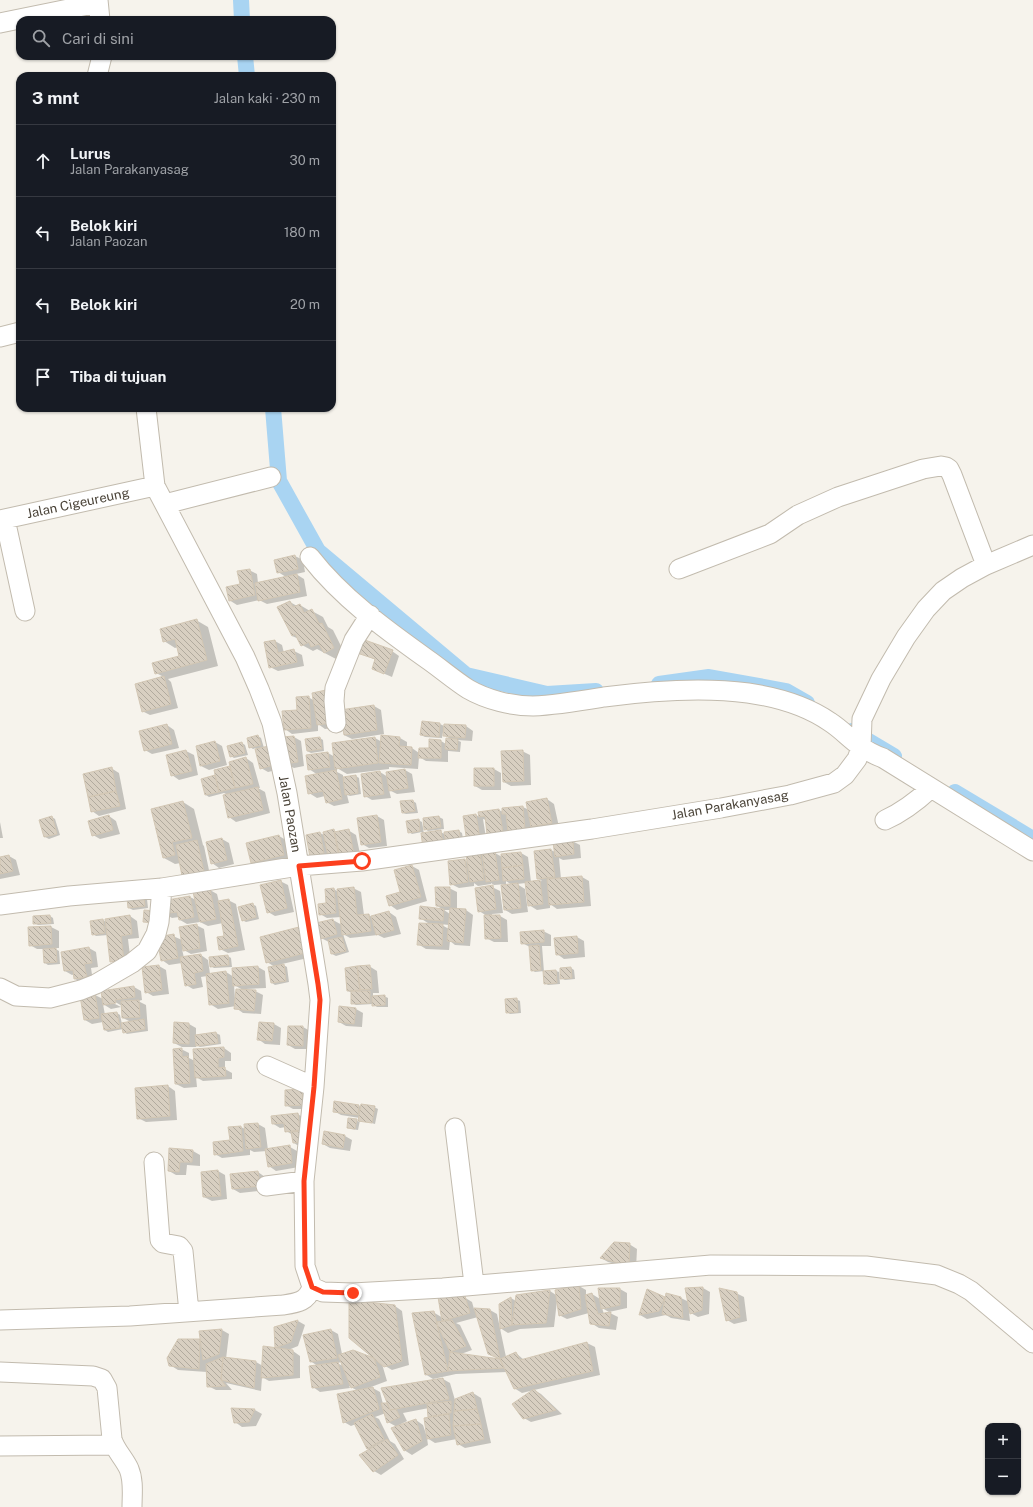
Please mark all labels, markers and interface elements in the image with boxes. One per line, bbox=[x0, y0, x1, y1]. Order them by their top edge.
search box bbox=[16, 16, 336, 60]
icon: search bbox=[30, 27, 52, 49]
text: Cari di sini bbox=[62, 30, 134, 47]
text: 3 mnt bbox=[32, 88, 79, 108]
text: Jalan kaki · 230 m bbox=[214, 91, 320, 106]
text: Lurus bbox=[70, 145, 111, 162]
icon: ahead bbox=[32, 150, 54, 172]
text: 30 m bbox=[290, 153, 320, 168]
text: Jalan Parakanyasag bbox=[70, 162, 189, 177]
text: Belok kiri bbox=[70, 217, 137, 234]
icon: left bbox=[32, 222, 54, 244]
text: 180 m bbox=[284, 225, 320, 240]
text: Jalan Paozan bbox=[70, 234, 148, 249]
icon: left bbox=[32, 294, 54, 316]
text: Belok kiri bbox=[70, 296, 137, 313]
text: 20 m bbox=[290, 297, 320, 312]
icon: arrive bbox=[32, 366, 54, 388]
text: Tiba di tujuan bbox=[70, 368, 166, 385]
street label: Jalan Cigeureung bbox=[25, 485, 131, 521]
street label: Jalan Paozan bbox=[276, 775, 304, 853]
street label: Jalan Parakanyasag bbox=[670, 787, 790, 823]
route start bbox=[353, 852, 371, 870]
route end bbox=[344, 1284, 362, 1302]
map controls bbox=[985, 1423, 1021, 1495]
button: + bbox=[985, 1423, 1021, 1459]
button: − bbox=[985, 1459, 1021, 1495]

